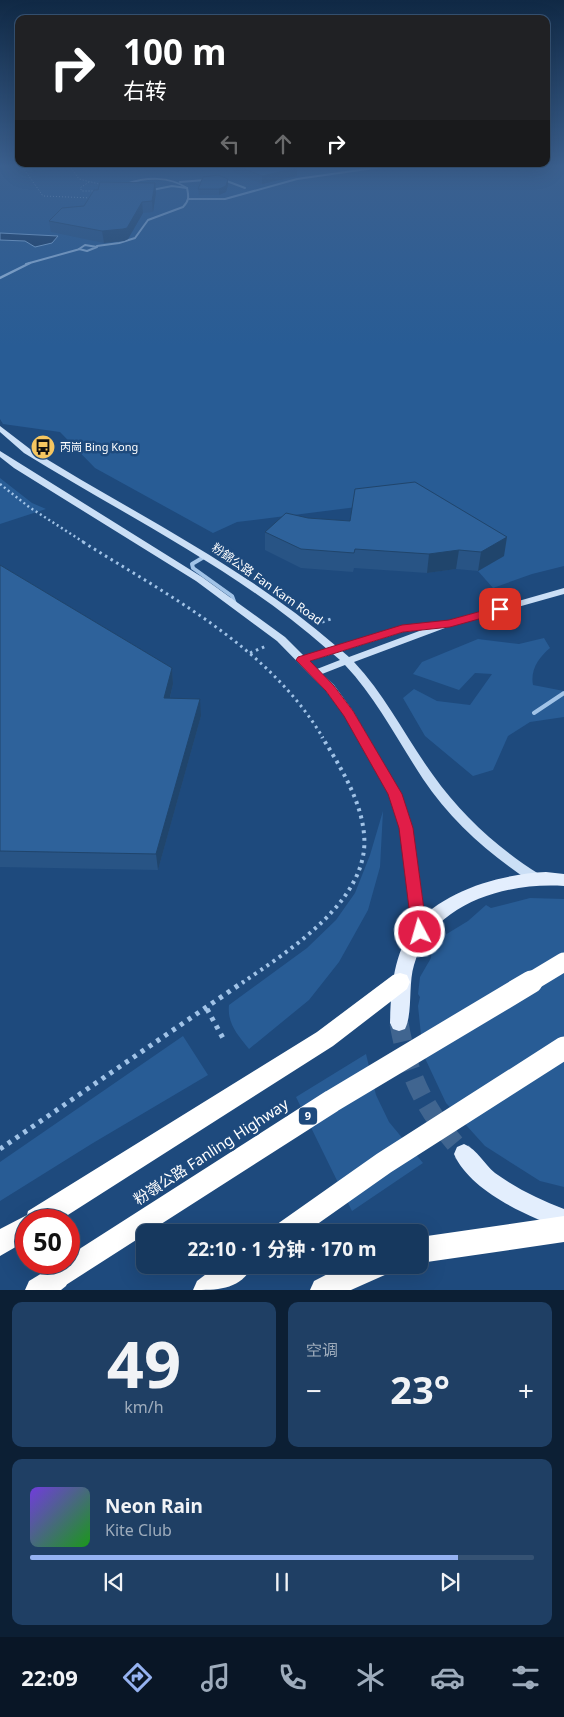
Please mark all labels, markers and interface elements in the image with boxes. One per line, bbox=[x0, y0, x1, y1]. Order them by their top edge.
text: 100 m bbox=[123, 28, 226, 75]
icon: right bbox=[40, 35, 105, 100]
text: 右转 bbox=[123, 75, 167, 105]
icon: left bbox=[216, 130, 244, 158]
icon: ahead bbox=[269, 130, 297, 158]
icon: right bbox=[322, 130, 350, 158]
bus stop icon: 丙崗 Bing Kong bbox=[30, 434, 56, 460]
place label: 丙崗 Bing Kong bbox=[60, 439, 138, 454]
street label: 粉錦公路 Fan Kam Road bbox=[208, 539, 326, 628]
pin bbox=[479, 588, 521, 630]
icon: arrive bbox=[486, 595, 514, 623]
position arrow bbox=[393, 905, 445, 957]
street label: 粉嶺公路 Fanling Highway bbox=[129, 1093, 292, 1209]
road number: 9 bbox=[299, 1108, 317, 1124]
speed limit sign: 50 bbox=[15, 1209, 80, 1274]
text: 22:10 · 1 分钟 · 170 m bbox=[187, 1236, 377, 1262]
text: 49 bbox=[107, 1319, 181, 1407]
text: 空调 bbox=[306, 1339, 338, 1361]
text: 23° bbox=[390, 1363, 450, 1415]
text: − bbox=[306, 1371, 322, 1409]
text: + bbox=[518, 1371, 534, 1409]
text: km/h bbox=[124, 1396, 164, 1418]
text: Neon Rain bbox=[105, 1493, 203, 1519]
text: Kite Club bbox=[105, 1519, 172, 1541]
icon: previous bbox=[100, 1568, 128, 1596]
icon: pause bbox=[268, 1568, 296, 1596]
icon: next bbox=[436, 1568, 464, 1596]
icon: directions bbox=[120, 1660, 155, 1695]
icon: music bbox=[198, 1660, 233, 1695]
icon: phone bbox=[275, 1660, 310, 1695]
icon: climate bbox=[353, 1660, 388, 1695]
icon: car bbox=[430, 1660, 465, 1695]
icon: filters bbox=[508, 1660, 543, 1695]
text: 22:09 bbox=[21, 1662, 78, 1692]

